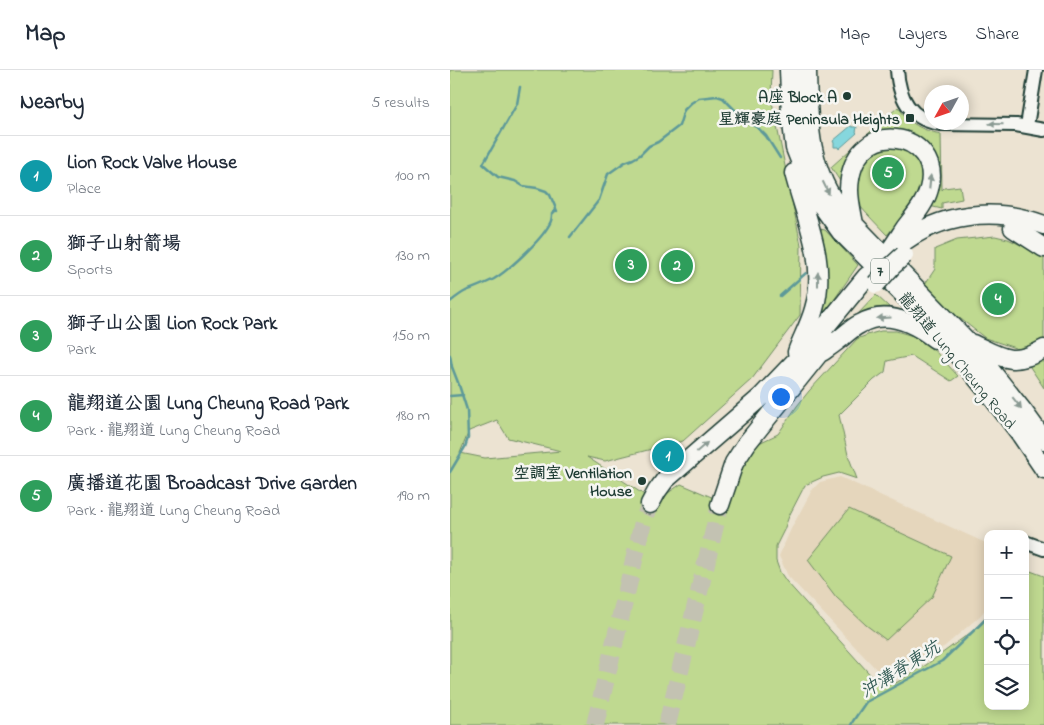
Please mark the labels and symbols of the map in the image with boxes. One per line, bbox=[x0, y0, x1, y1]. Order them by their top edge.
north arrow bbox=[924, 85, 969, 130]
place label: A座 Block A bbox=[758, 86, 837, 110]
marker: A座 Block A bbox=[841, 90, 853, 102]
place label: 星輝豪庭 Peninsula Heights bbox=[718, 108, 900, 133]
marker: 星輝豪庭 Peninsula Heights bbox=[904, 112, 916, 124]
one-way arrow bbox=[987, 120, 1003, 128]
pin: 5 bbox=[872, 154, 904, 192]
one-way arrow bbox=[926, 174, 934, 190]
one-way arrow bbox=[822, 181, 830, 195]
pin: 3 bbox=[615, 246, 647, 284]
pin: 2 bbox=[661, 247, 693, 285]
road number: 7 bbox=[871, 258, 889, 284]
one-way arrow bbox=[814, 270, 822, 286]
pin: 4 bbox=[982, 280, 1014, 318]
street label: 龍翔道 Lung Cheung Road bbox=[892, 287, 1021, 435]
one-way arrow bbox=[876, 314, 892, 322]
your location bbox=[768, 384, 794, 410]
one-way arrow bbox=[1012, 397, 1023, 410]
pin: 1 bbox=[652, 437, 684, 475]
one-way arrow bbox=[695, 442, 708, 453]
place label: 空調室 Ventilation House bbox=[513, 462, 633, 504]
marker: 空調室 Ventilation House bbox=[636, 475, 648, 487]
water label: 沖溝脊東坑 bbox=[856, 635, 948, 706]

